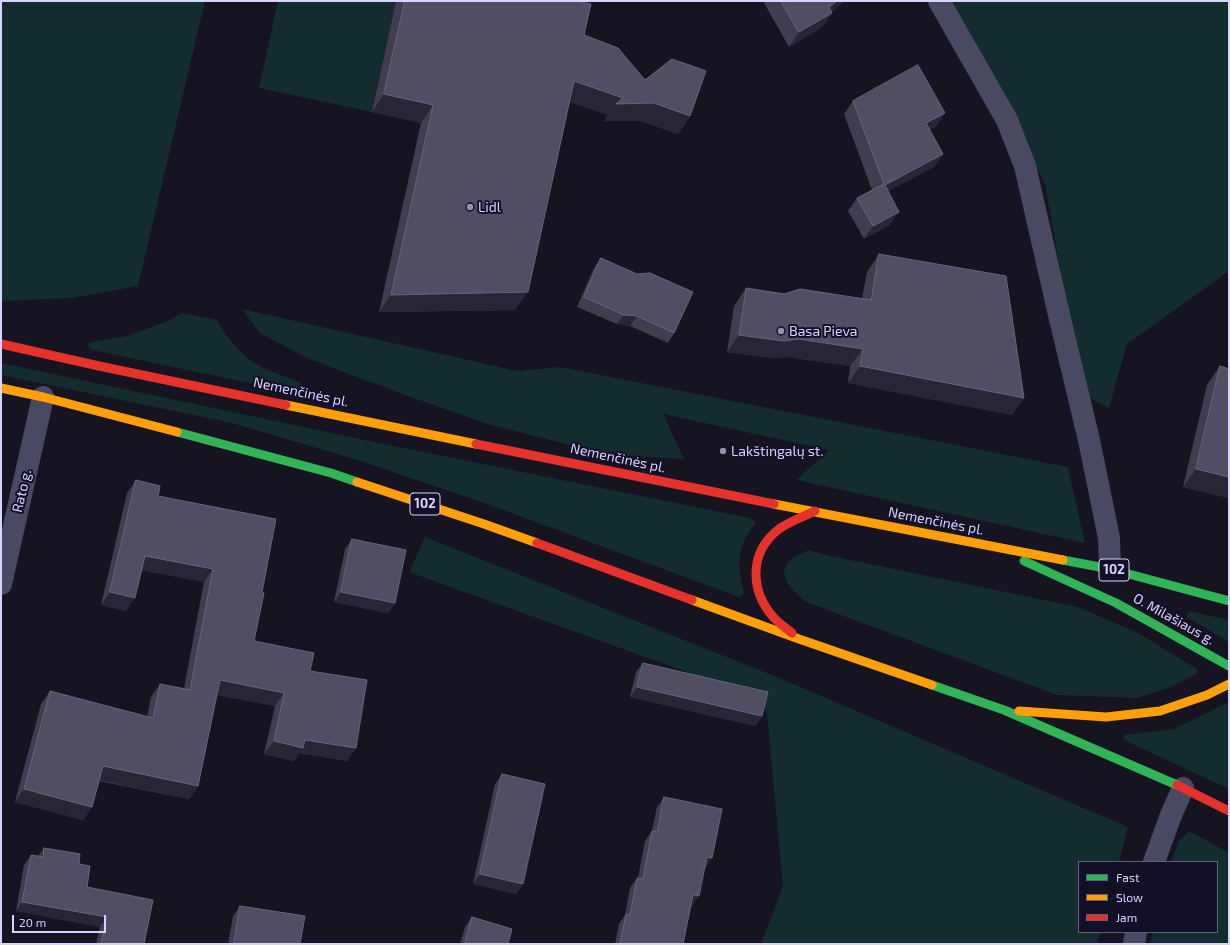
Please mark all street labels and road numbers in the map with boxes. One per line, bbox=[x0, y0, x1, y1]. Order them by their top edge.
street label: Nemenčinės pl. bbox=[252, 374, 350, 410]
street label: Nemenčinės pl. bbox=[569, 440, 667, 476]
street label: Rato g. bbox=[9, 468, 35, 514]
road number: 102 bbox=[410, 493, 440, 515]
street label: Nemenčinės pl. bbox=[887, 504, 985, 538]
road number: 102 bbox=[1099, 559, 1129, 581]
street label: O. Milašiaus g. bbox=[1130, 590, 1218, 648]

